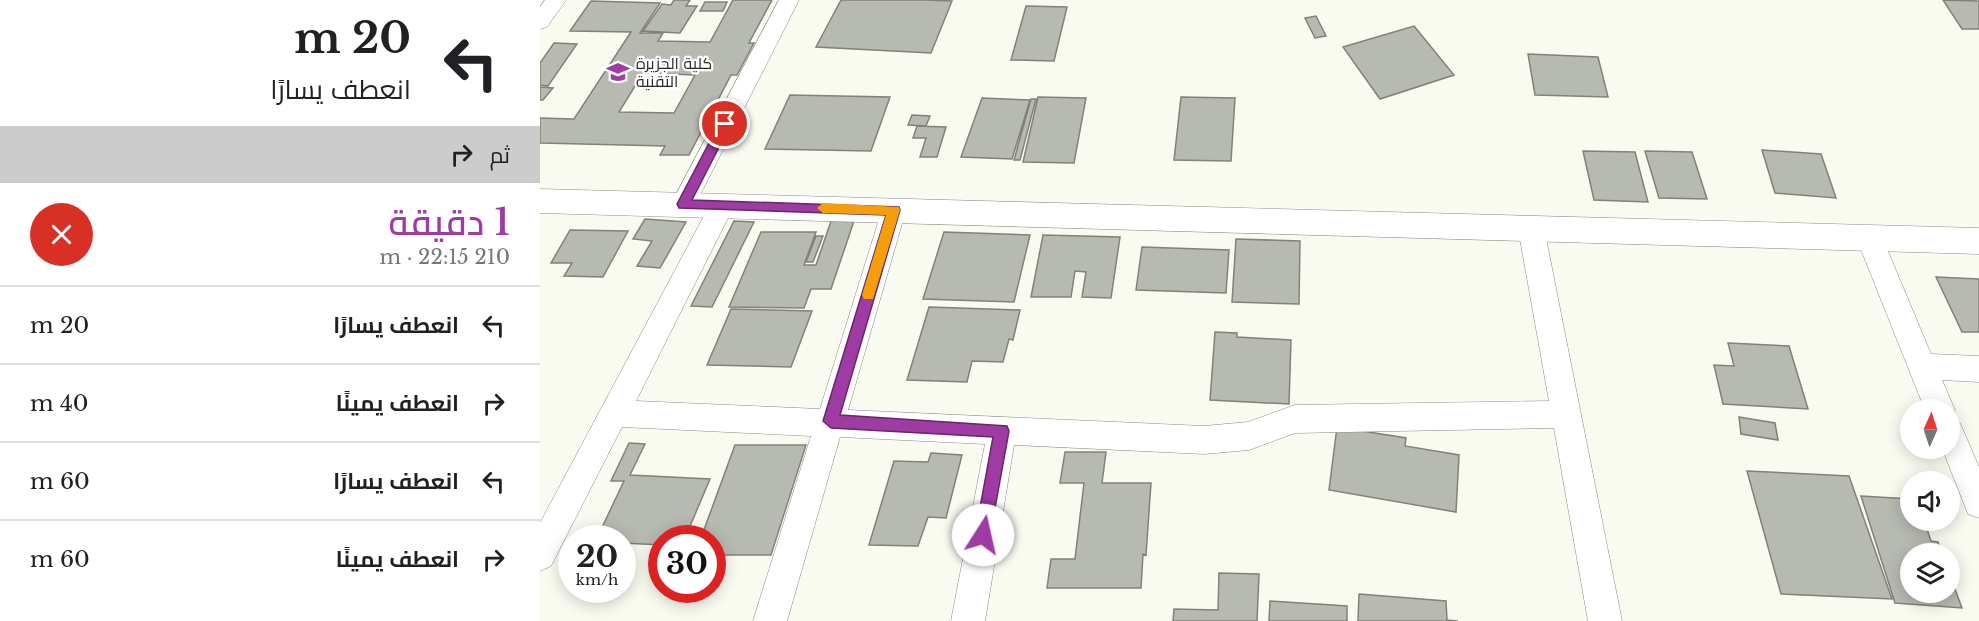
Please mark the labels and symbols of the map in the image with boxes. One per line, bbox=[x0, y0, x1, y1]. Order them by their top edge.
place label: كلية الجزيرة التقنية bbox=[636, 53, 712, 91]
school or university icon: كلية الجزيرة التقنية bbox=[605, 59, 631, 85]
pin bbox=[699, 98, 750, 149]
north arrow bbox=[1900, 399, 1960, 459]
position arrow bbox=[951, 503, 1015, 567]
speed limit sign: 30 bbox=[648, 525, 726, 603]

